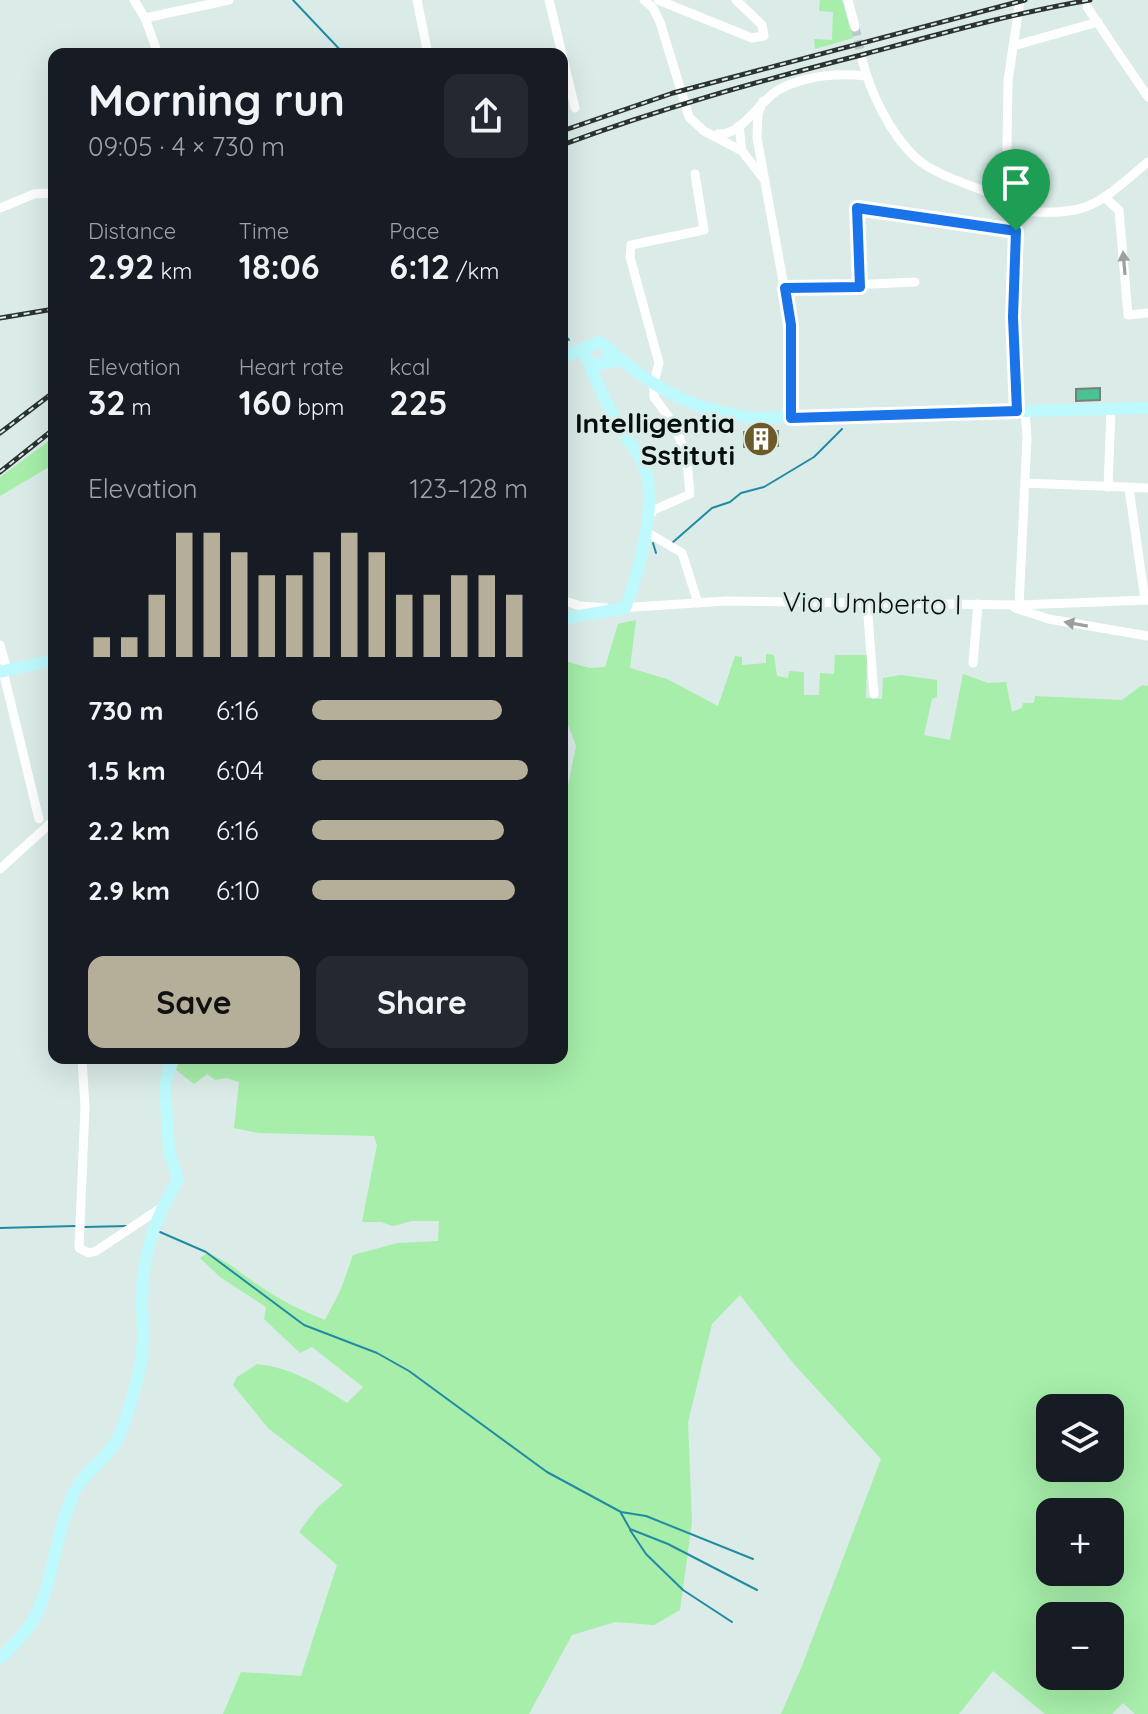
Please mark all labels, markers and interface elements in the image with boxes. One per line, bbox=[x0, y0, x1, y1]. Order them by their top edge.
text: Morning run bbox=[88, 72, 345, 127]
button: share bbox=[444, 74, 528, 158]
text: 09:05 · 4 × 730 m bbox=[88, 130, 285, 163]
pin bbox=[982, 149, 1050, 231]
icon: arrive bbox=[994, 161, 1038, 205]
text: Distance bbox=[88, 217, 176, 245]
text: Time bbox=[239, 217, 289, 245]
text: Pace bbox=[389, 217, 440, 245]
text: 2.92 bbox=[88, 245, 154, 288]
text: 18:06 bbox=[239, 245, 319, 288]
text: 6:12 bbox=[389, 245, 450, 288]
one-way arrow bbox=[1117, 250, 1130, 275]
text: km bbox=[154, 257, 192, 285]
text: /km bbox=[450, 257, 499, 285]
text: Elevation bbox=[88, 353, 181, 381]
text: Heart rate bbox=[239, 353, 344, 381]
text: kcal bbox=[389, 353, 430, 381]
text: 32 bbox=[88, 381, 126, 424]
text: 160 bbox=[239, 381, 292, 424]
text: 225 bbox=[389, 381, 448, 424]
text: m bbox=[126, 393, 152, 421]
text: bpm bbox=[292, 393, 344, 421]
place label: Intelligentia Sstituti bbox=[575, 405, 735, 472]
building icon: Intelligentia Sstituti bbox=[742, 420, 780, 458]
text: Elevation bbox=[88, 472, 198, 505]
text: 123–128 m bbox=[409, 472, 528, 505]
street label: Via Umberto I bbox=[782, 583, 962, 622]
one-way arrow bbox=[1063, 617, 1088, 629]
text: 730 m bbox=[88, 694, 163, 727]
text: 6:16 bbox=[216, 694, 258, 727]
text: 1.5 km bbox=[88, 754, 166, 787]
text: 6:04 bbox=[216, 754, 264, 787]
text: 2.2 km bbox=[88, 814, 170, 847]
text: 6:16 bbox=[216, 814, 258, 847]
text: 2.9 km bbox=[88, 874, 170, 907]
text: 6:10 bbox=[216, 874, 260, 907]
button: Save bbox=[88, 956, 300, 1048]
button: Share bbox=[316, 956, 528, 1048]
map controls bbox=[1036, 1394, 1124, 1690]
button: layers bbox=[1036, 1394, 1124, 1482]
button: + bbox=[1036, 1498, 1124, 1586]
button: − bbox=[1036, 1602, 1124, 1690]

